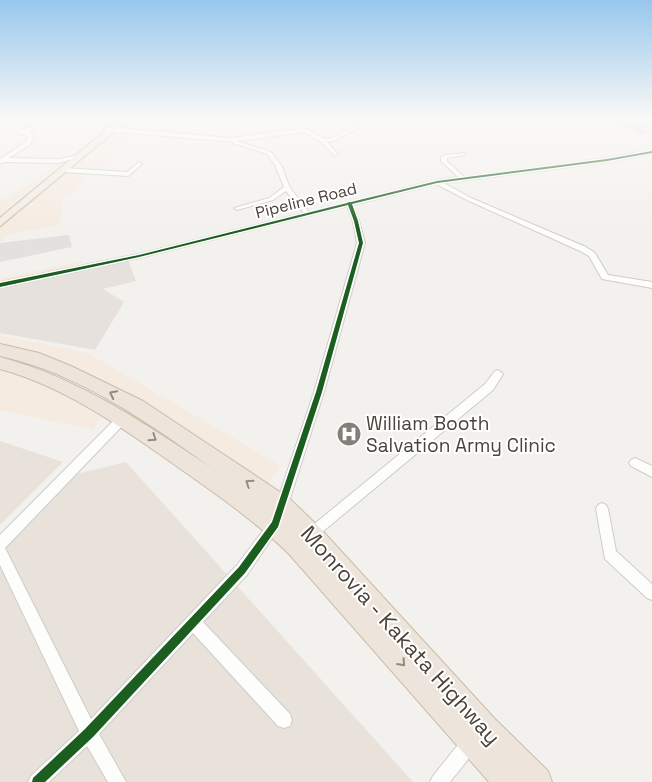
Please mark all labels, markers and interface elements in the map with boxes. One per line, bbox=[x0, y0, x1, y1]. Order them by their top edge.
street label: Pipeline Road bbox=[253, 178, 359, 223]
one-way arrow bbox=[110, 390, 119, 400]
place label: William Booth Salvation Army Clinic bbox=[366, 411, 556, 458]
hospital icon: William Booth Salvation Army Clinic bbox=[336, 421, 362, 447]
one-way arrow bbox=[147, 432, 156, 441]
one-way arrow bbox=[245, 480, 254, 490]
street label: Monrovia - Kakata Highway bbox=[295, 519, 507, 751]
one-way arrow bbox=[396, 658, 405, 667]

